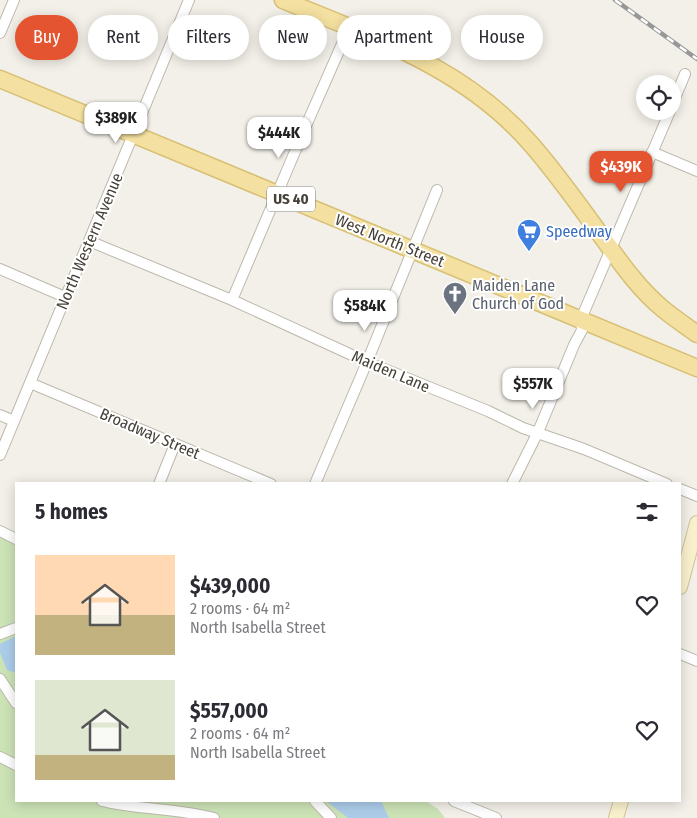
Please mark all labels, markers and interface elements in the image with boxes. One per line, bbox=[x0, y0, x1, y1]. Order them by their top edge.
chip: Buy bbox=[15, 15, 78, 60]
chip: Rent bbox=[88, 15, 158, 60]
chip: Filters bbox=[168, 15, 249, 60]
chip: New bbox=[259, 15, 327, 60]
chip: Apartment bbox=[337, 15, 451, 60]
chip: House bbox=[461, 15, 543, 60]
map controls bbox=[636, 75, 681, 120]
button: locate bbox=[636, 75, 681, 120]
pin: $389K bbox=[81, 102, 151, 144]
text: $389K bbox=[95, 108, 137, 127]
pin: $444K bbox=[244, 116, 314, 159]
text: $444K bbox=[258, 123, 300, 142]
pin: $439K bbox=[586, 150, 656, 193]
text: $439K bbox=[600, 157, 642, 176]
street label: North Western Avenue bbox=[52, 170, 127, 312]
road number: US 40 bbox=[267, 186, 315, 212]
street label: West North Street bbox=[332, 210, 448, 271]
supermarket icon: Speedway bbox=[516, 218, 542, 252]
place label: Speedway bbox=[546, 222, 613, 241]
place label: Maiden Lane Church of God bbox=[472, 276, 564, 313]
church icon: Maiden Lane Church of God bbox=[442, 281, 468, 315]
pin: $584K bbox=[330, 290, 400, 332]
text: $584K bbox=[344, 296, 386, 315]
street label: Maiden Lane bbox=[349, 346, 433, 396]
pin: $557K bbox=[498, 368, 568, 410]
text: $557K bbox=[513, 374, 553, 393]
street label: Broadway Street bbox=[97, 404, 203, 463]
icon: filters bbox=[633, 498, 661, 526]
text: 5 homes bbox=[35, 499, 108, 525]
text: $439,000 bbox=[190, 573, 270, 599]
icon: home bbox=[75, 575, 135, 635]
icon: heart bbox=[633, 591, 661, 619]
text: 2 rooms · 64 m² bbox=[190, 599, 290, 618]
text: North Isabella Street bbox=[190, 618, 326, 637]
text: $557,000 bbox=[190, 698, 268, 724]
icon: home bbox=[75, 700, 135, 760]
icon: heart bbox=[633, 716, 661, 744]
text: 2 rooms · 64 m² bbox=[190, 724, 290, 743]
text: North Isabella Street bbox=[190, 743, 326, 762]

